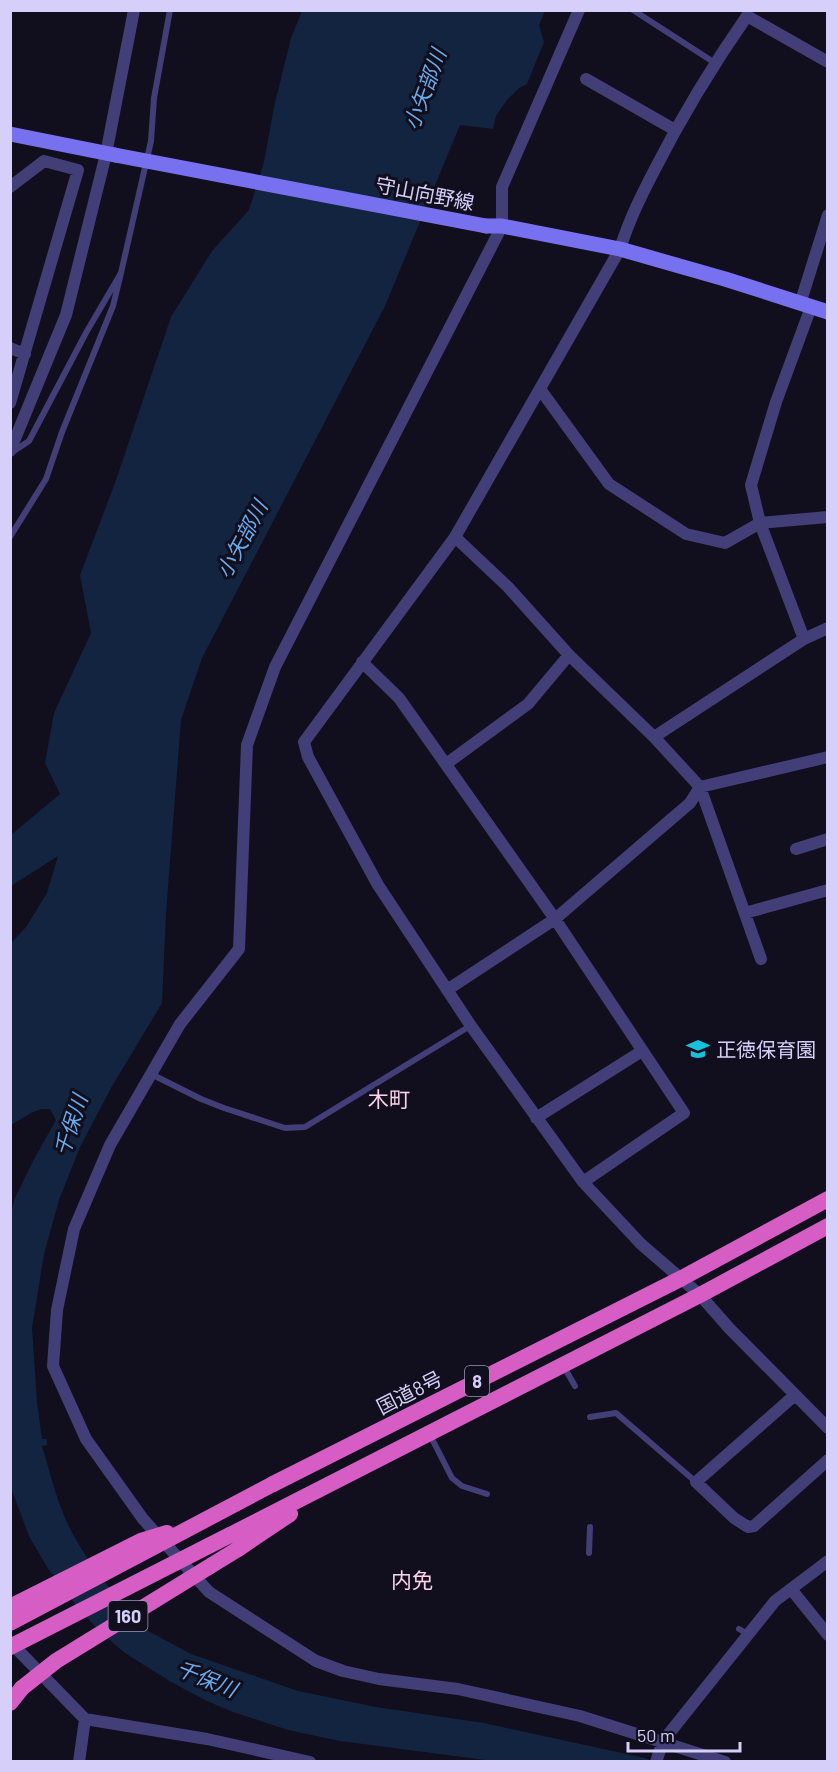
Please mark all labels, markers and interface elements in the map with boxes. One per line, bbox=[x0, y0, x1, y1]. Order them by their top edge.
water label: 小矢部川 bbox=[398, 43, 451, 133]
street label: 守山向野線 bbox=[374, 172, 476, 214]
water label: 小矢部川 bbox=[210, 494, 273, 582]
school or university icon: 正徳保育園 bbox=[685, 1036, 711, 1062]
place label: 正徳保育園 bbox=[716, 1037, 816, 1061]
district label: 木町 bbox=[368, 1086, 410, 1111]
water label: 千保川 bbox=[48, 1089, 92, 1159]
street label: 国道8号 bbox=[372, 1365, 446, 1419]
road number: 8 bbox=[465, 1366, 489, 1396]
district label: 内免 bbox=[391, 1567, 433, 1592]
road number: 160 bbox=[108, 1601, 148, 1631]
water label: 千保川 bbox=[173, 1655, 243, 1702]
scale bar bbox=[628, 1715, 740, 1753]
text: 50 m bbox=[637, 1724, 675, 1746]

